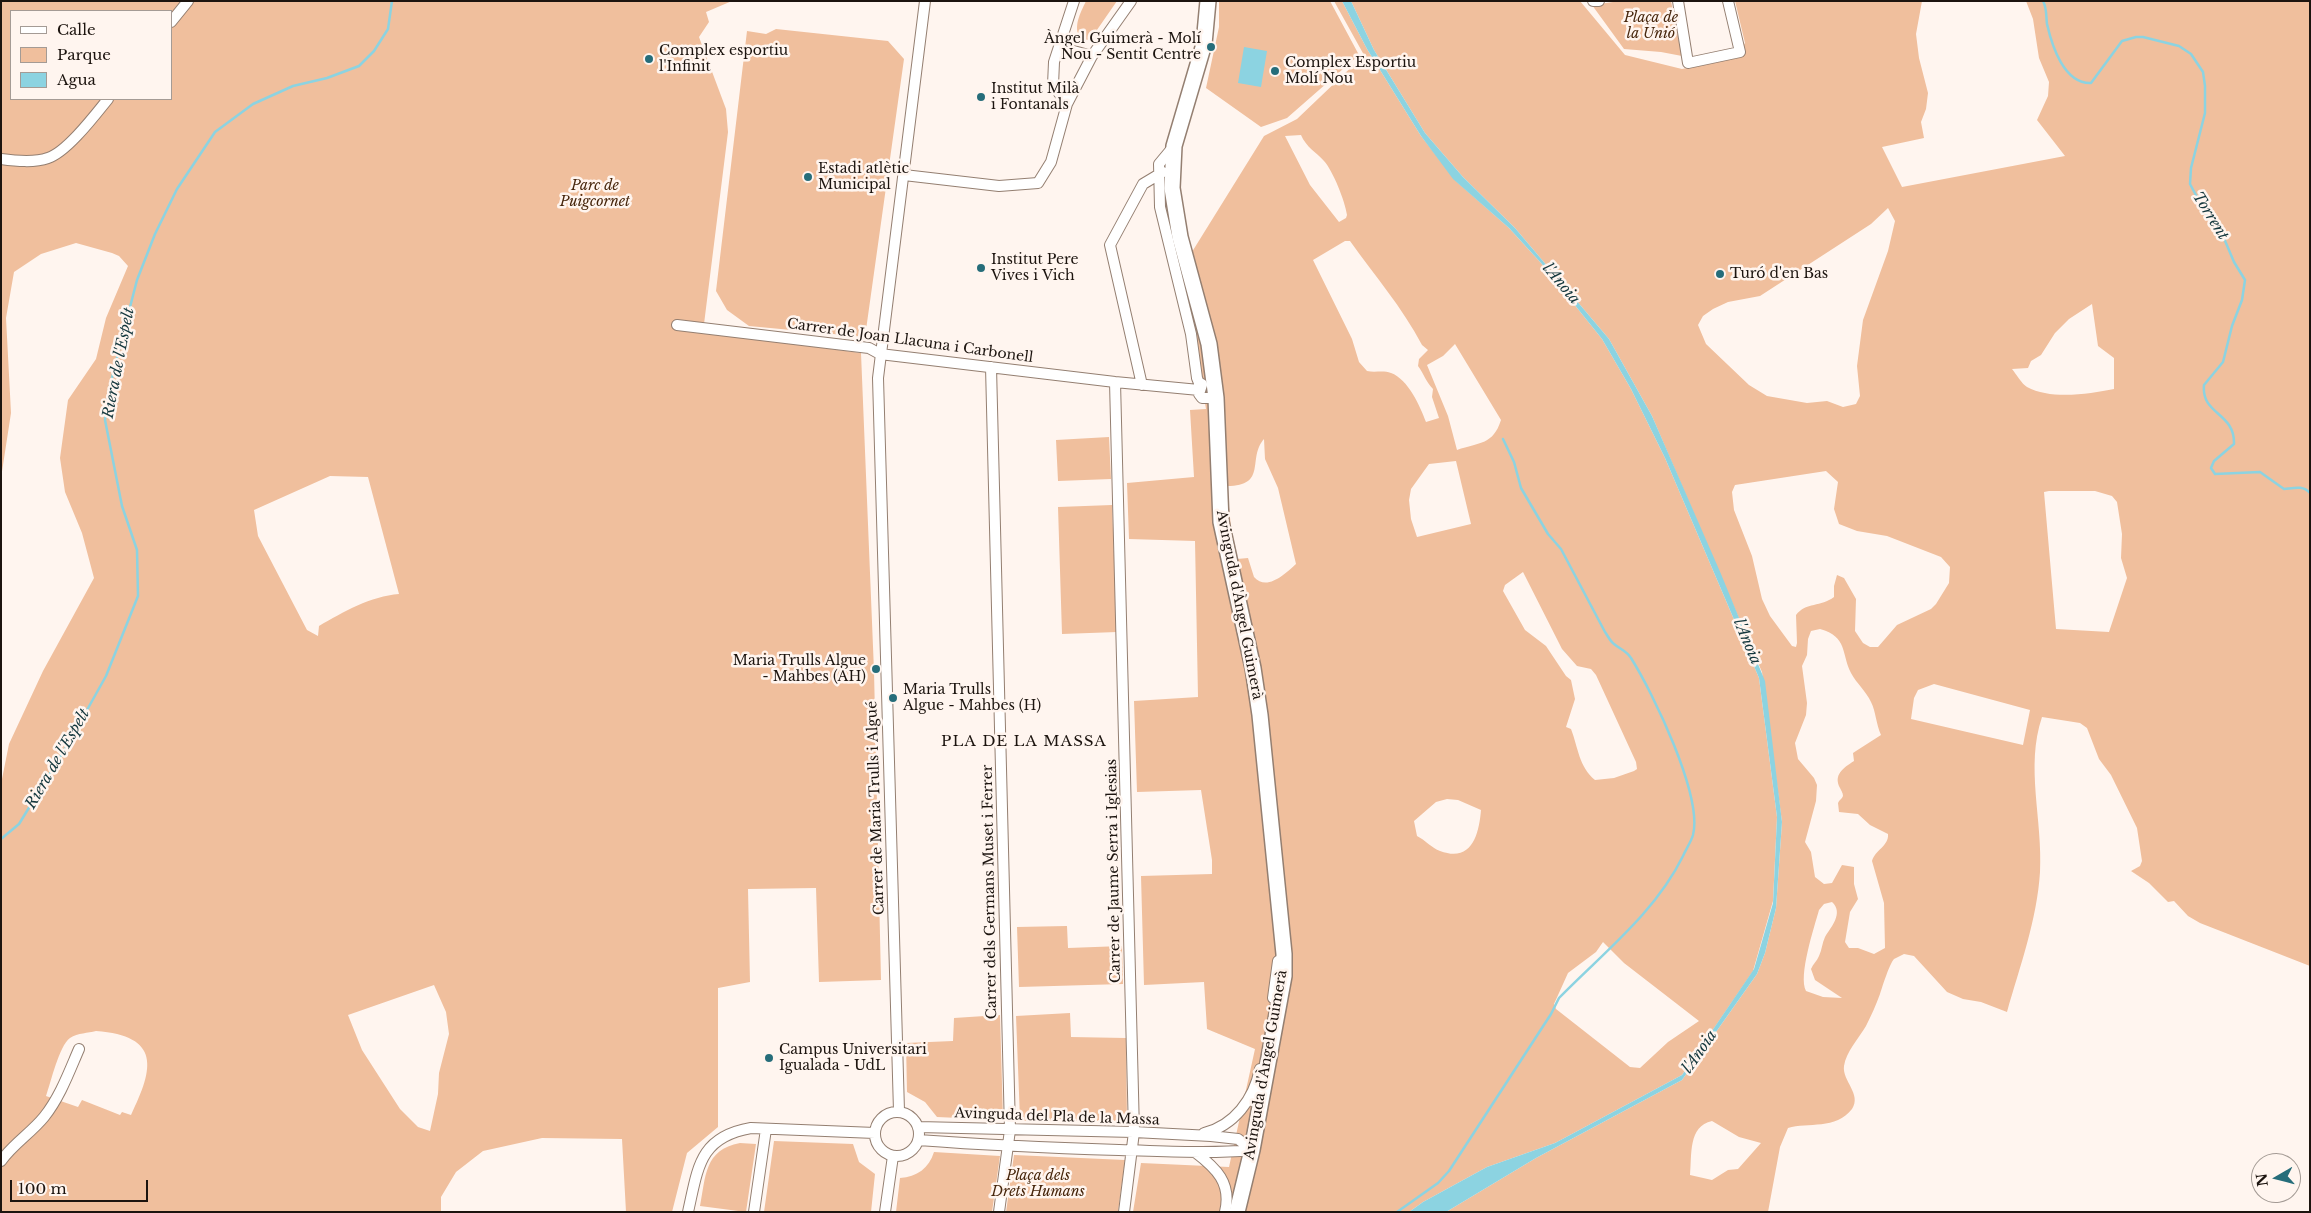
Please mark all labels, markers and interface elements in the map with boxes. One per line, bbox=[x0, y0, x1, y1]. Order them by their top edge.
legend bbox=[10, 10, 172, 100]
park label: Plaça de la Unió bbox=[1624, 10, 1678, 42]
text: Calle bbox=[57, 20, 96, 39]
place label: Àngel Guimerà - Molí Nou - Sentit Centre bbox=[1044, 31, 1201, 64]
marker: Àngel Guimerà - Molí Nou - Sentit Centre bbox=[1205, 41, 1217, 53]
place label: Complex esportiu l'Infinit bbox=[659, 43, 788, 75]
text: Parque bbox=[57, 45, 111, 64]
marker: Complex esportiu l'Infinit bbox=[643, 53, 655, 65]
place label: Complex Esportiu Molí Nou bbox=[1285, 55, 1416, 88]
marker: Complex Esportiu Molí Nou bbox=[1269, 65, 1281, 77]
text: Agua bbox=[57, 70, 96, 89]
place label: Institut Milà i Fontanals bbox=[991, 81, 1079, 114]
marker: Institut Milà i Fontanals bbox=[975, 91, 987, 103]
place label: Estadi atlètic Municipal bbox=[818, 161, 909, 193]
marker: Estadi atlètic Municipal bbox=[802, 171, 814, 183]
park label: Parc de Puigcornet bbox=[560, 178, 630, 210]
water label: Torrent bbox=[2188, 189, 2232, 243]
place label: Institut Pere Vives i Vich bbox=[991, 252, 1079, 284]
water label: l'Anoia bbox=[1539, 260, 1583, 308]
marker: Institut Pere Vives i Vich bbox=[975, 262, 987, 274]
place label: Turó d'en Bas bbox=[1730, 266, 1828, 282]
marker: Turó d'en Bas bbox=[1714, 268, 1726, 280]
water label: Riera de l'Espelt bbox=[99, 306, 139, 420]
street label: Carrer de Joan Llacuna i Carbonell bbox=[786, 315, 1034, 367]
street label: Avinguda d'Àngel Guimerà bbox=[1212, 509, 1266, 701]
water label: l'Anoia bbox=[1729, 616, 1765, 668]
place label: Maria Trulls Algue - Mahbes (AH) bbox=[733, 653, 866, 686]
marker: Maria Trulls Algue - Mahbes (AH) bbox=[870, 663, 882, 675]
place label: Maria Trulls Algue - Mahbes (H) bbox=[903, 682, 1041, 714]
marker: Maria Trulls Algue - Mahbes (H) bbox=[887, 692, 899, 704]
street label: Carrer de Maria Trulls i Algué bbox=[864, 701, 888, 915]
water label: Riera de l'Espelt bbox=[22, 706, 94, 812]
district label: PLA DE LA MASSA bbox=[939, 733, 1109, 751]
street label: Carrer de Jaume Serra i Iglesias bbox=[1104, 759, 1124, 983]
street label: Carrer dels Germans Muset i Ferrer bbox=[979, 765, 1001, 1019]
street label: Avinguda d'Àngel Guimerà bbox=[1241, 969, 1291, 1161]
water label: l'Anoia bbox=[1679, 1027, 1721, 1077]
place label: Campus Universitari Igualada - UdL bbox=[779, 1042, 927, 1074]
marker: Campus Universitari Igualada - UdL bbox=[763, 1052, 775, 1064]
street label: Avinguda del Pla de la Massa bbox=[954, 1105, 1160, 1129]
north arrow bbox=[2251, 1153, 2301, 1203]
park label: Plaça dels Drets Humans bbox=[991, 1168, 1085, 1200]
scale bar bbox=[12, 1170, 150, 1202]
text: N bbox=[2252, 1172, 2272, 1188]
text: 100 m bbox=[18, 1179, 67, 1198]

